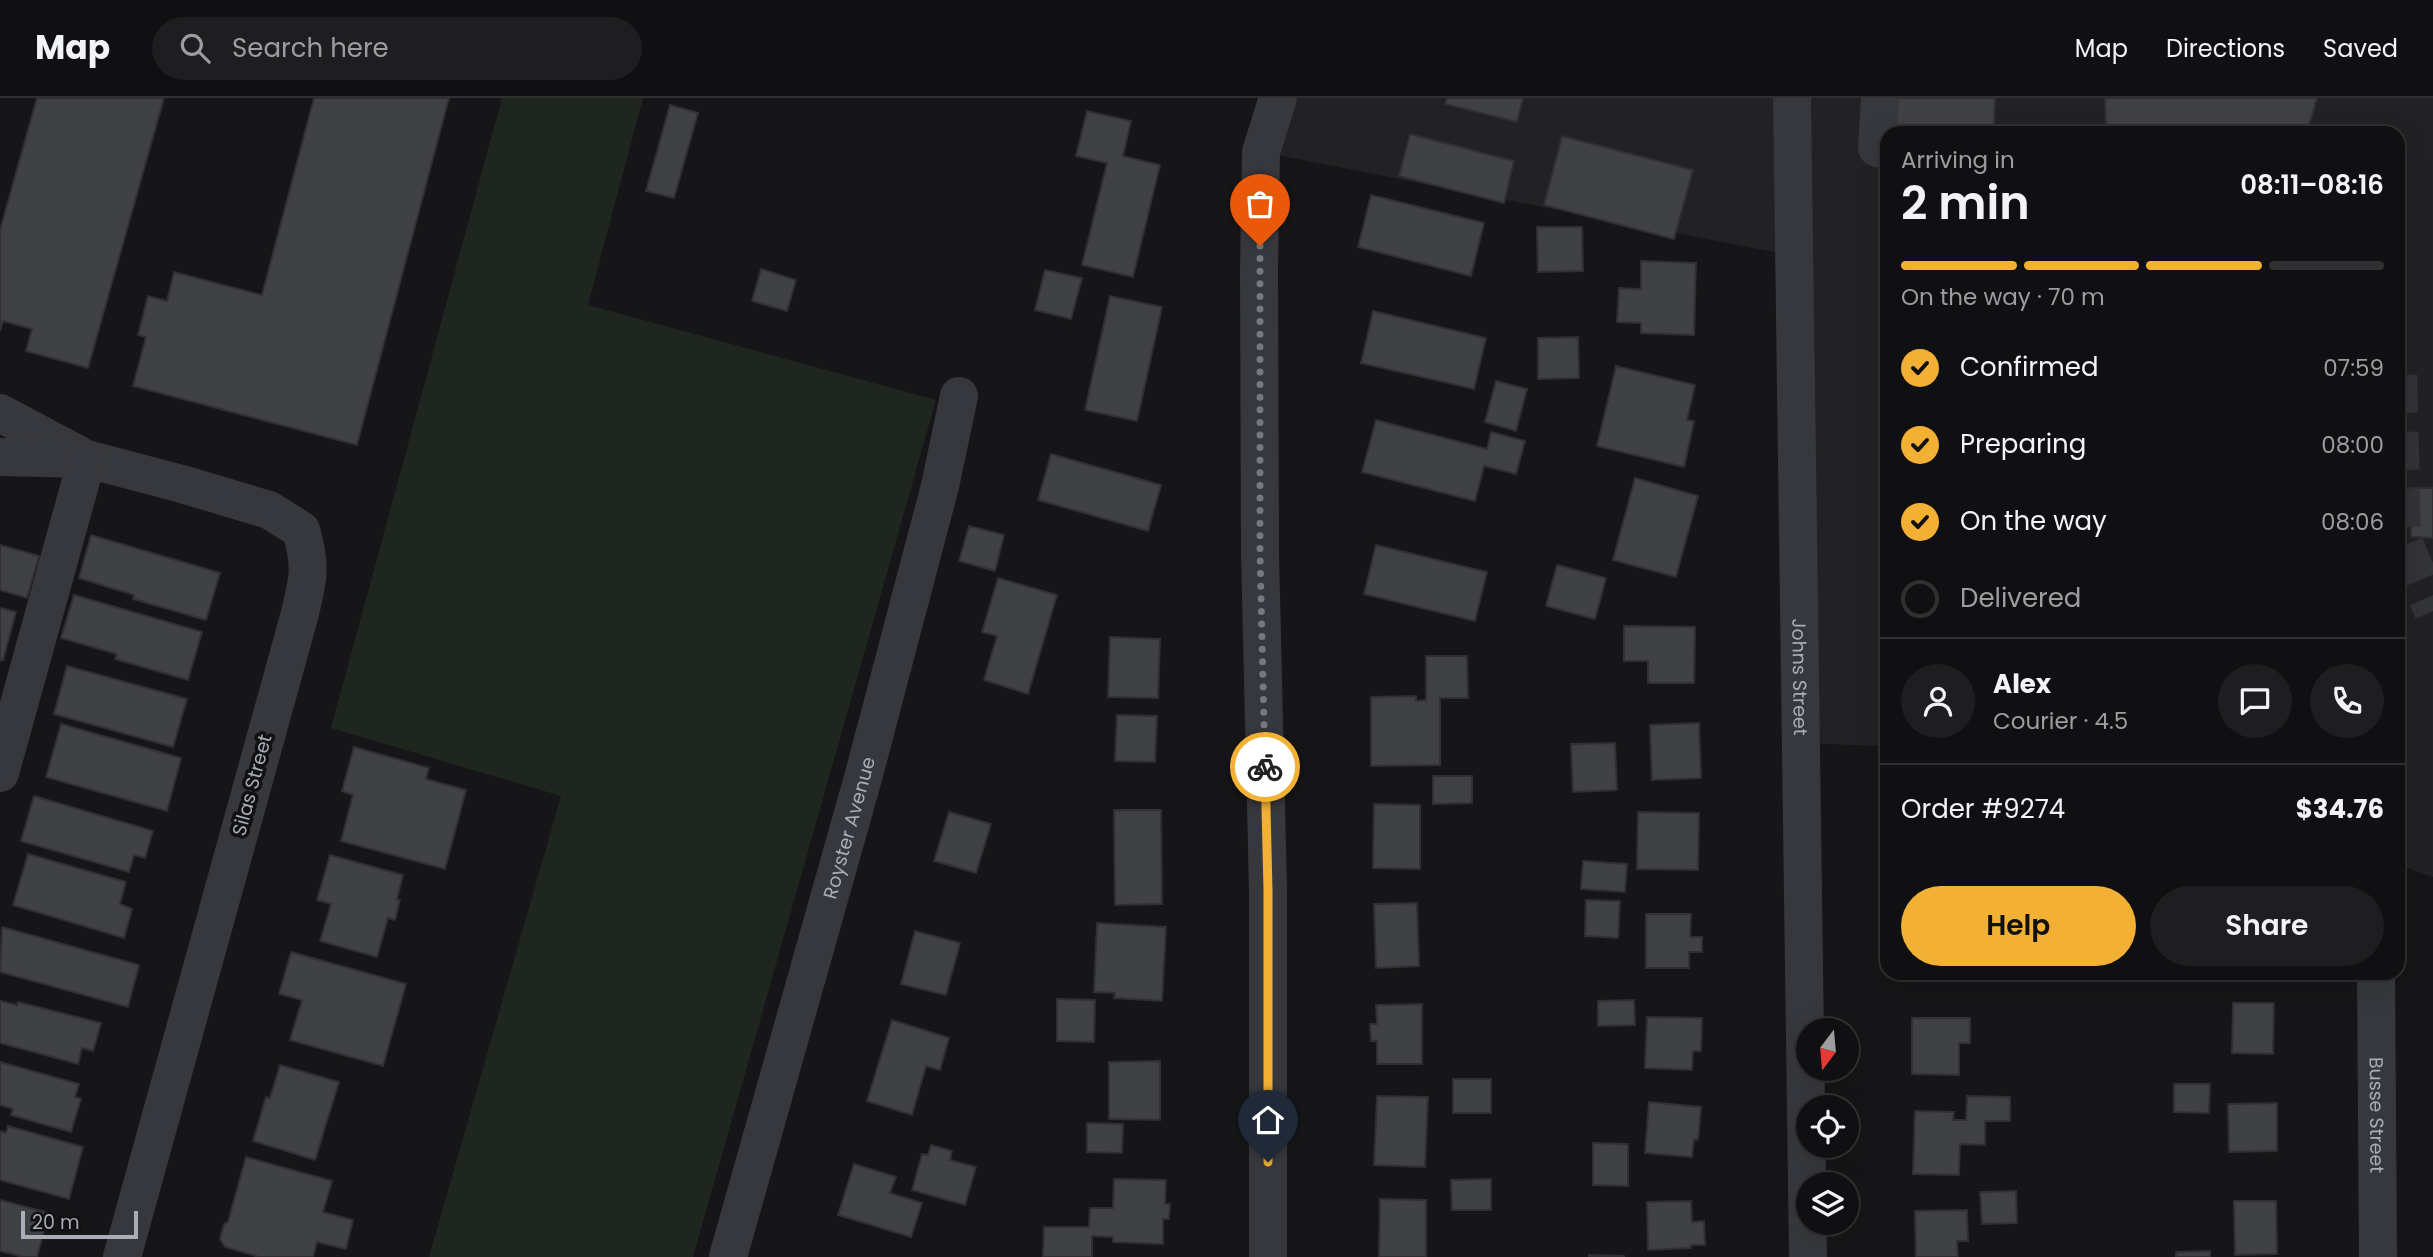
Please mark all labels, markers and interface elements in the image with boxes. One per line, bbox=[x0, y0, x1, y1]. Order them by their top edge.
search box bbox=[152, 17, 642, 80]
text: Map bbox=[35, 24, 110, 71]
icon: search bbox=[176, 29, 214, 67]
text: Search here bbox=[232, 30, 389, 66]
text: Map bbox=[2075, 32, 2128, 65]
text: Directions bbox=[2166, 32, 2285, 65]
text: Saved bbox=[2323, 32, 2398, 65]
text: Arriving in bbox=[1901, 144, 2015, 176]
text: 08:11–08:16 bbox=[2240, 167, 2384, 203]
text: 2 min bbox=[1901, 171, 2030, 235]
pin bbox=[1230, 174, 1290, 246]
icon: bag bbox=[1241, 185, 1279, 223]
text: On the way · 70 m bbox=[1901, 281, 2105, 313]
icon: check bbox=[1901, 349, 1939, 387]
text: Confirmed bbox=[1960, 349, 2098, 385]
text: 07:59 bbox=[2323, 352, 2384, 384]
icon: check bbox=[1901, 426, 1939, 464]
text: Preparing bbox=[1960, 426, 2086, 462]
text: 08:00 bbox=[2321, 429, 2384, 461]
icon: check bbox=[1901, 503, 1939, 541]
text: On the way bbox=[1960, 503, 2107, 539]
text: 08:06 bbox=[2321, 506, 2384, 538]
text: Delivered bbox=[1960, 580, 2081, 616]
street label: Johns Street bbox=[1786, 618, 1814, 736]
button: person bbox=[1901, 664, 1975, 738]
button: chat bbox=[2218, 664, 2292, 738]
button: phone bbox=[2310, 664, 2384, 738]
text: Alex bbox=[1993, 666, 2051, 702]
text: Courier · 4.5 bbox=[1993, 705, 2128, 737]
street label: Silas Street bbox=[226, 731, 279, 839]
courier bbox=[1230, 732, 1300, 802]
icon: bike bbox=[1246, 748, 1284, 786]
street label: Royster Avenue bbox=[816, 754, 882, 902]
text: Order #9274 bbox=[1901, 791, 2065, 827]
text: $34.76 bbox=[2296, 791, 2384, 827]
button: Help bbox=[1901, 886, 2136, 966]
button: Share bbox=[2150, 886, 2384, 966]
north arrow bbox=[1796, 1018, 1858, 1082]
map controls bbox=[1796, 1018, 1859, 1235]
street label: Busse Street bbox=[2363, 1057, 2391, 1173]
pin bbox=[1238, 1090, 1298, 1162]
button: locate bbox=[1796, 1095, 1859, 1158]
icon: home bbox=[1249, 1101, 1287, 1139]
button: layers bbox=[1796, 1172, 1859, 1235]
scale bar bbox=[21, 1208, 138, 1240]
text: 20 m bbox=[32, 1209, 80, 1236]

